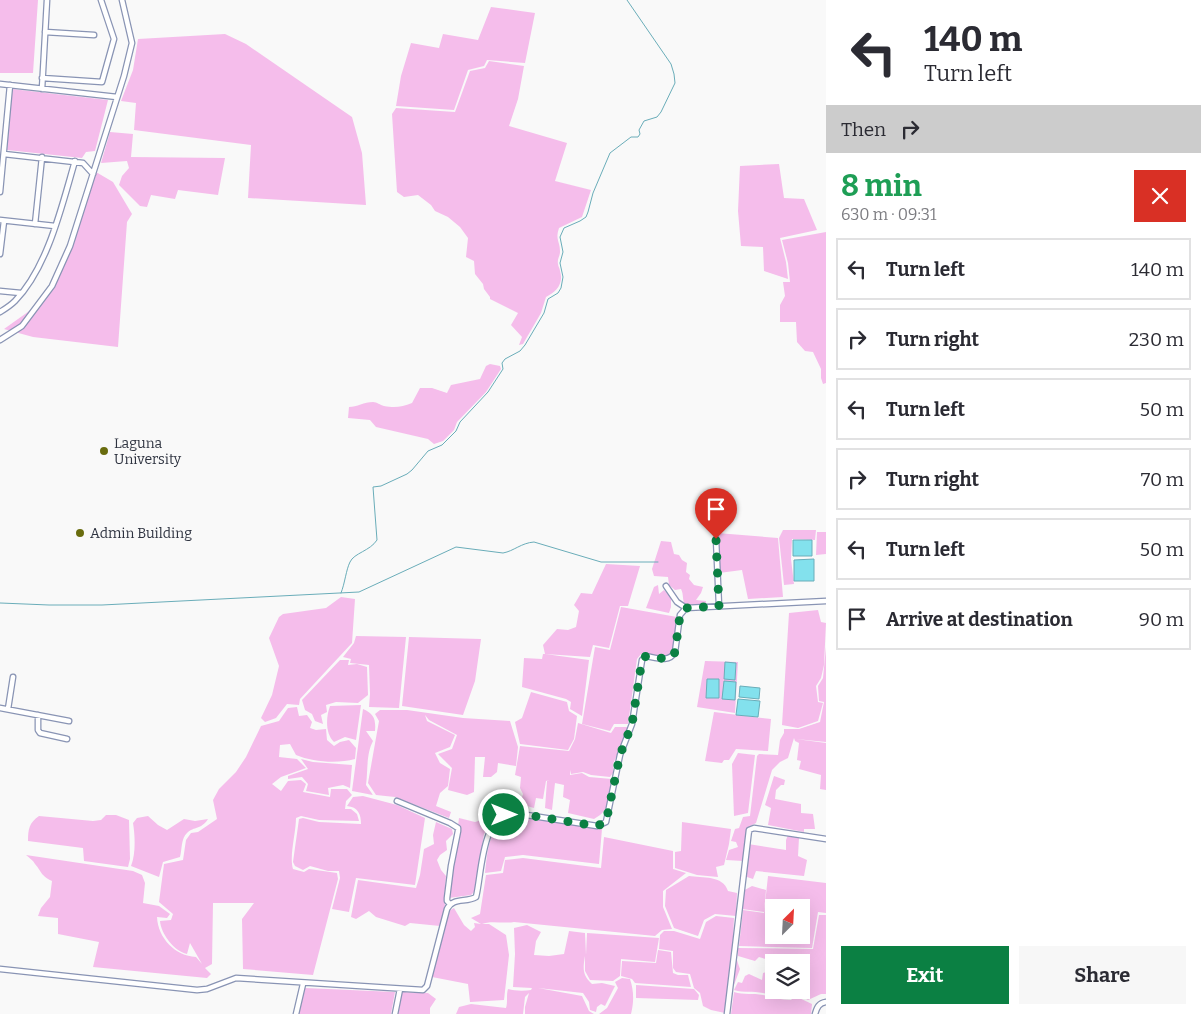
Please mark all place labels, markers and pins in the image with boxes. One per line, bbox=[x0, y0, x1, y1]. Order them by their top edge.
place label: Laguna University bbox=[114, 435, 182, 468]
marker: Laguna University bbox=[98, 445, 110, 457]
pin bbox=[695, 488, 737, 539]
place label: Admin Building bbox=[90, 525, 192, 542]
marker: Admin Building bbox=[74, 527, 86, 539]

